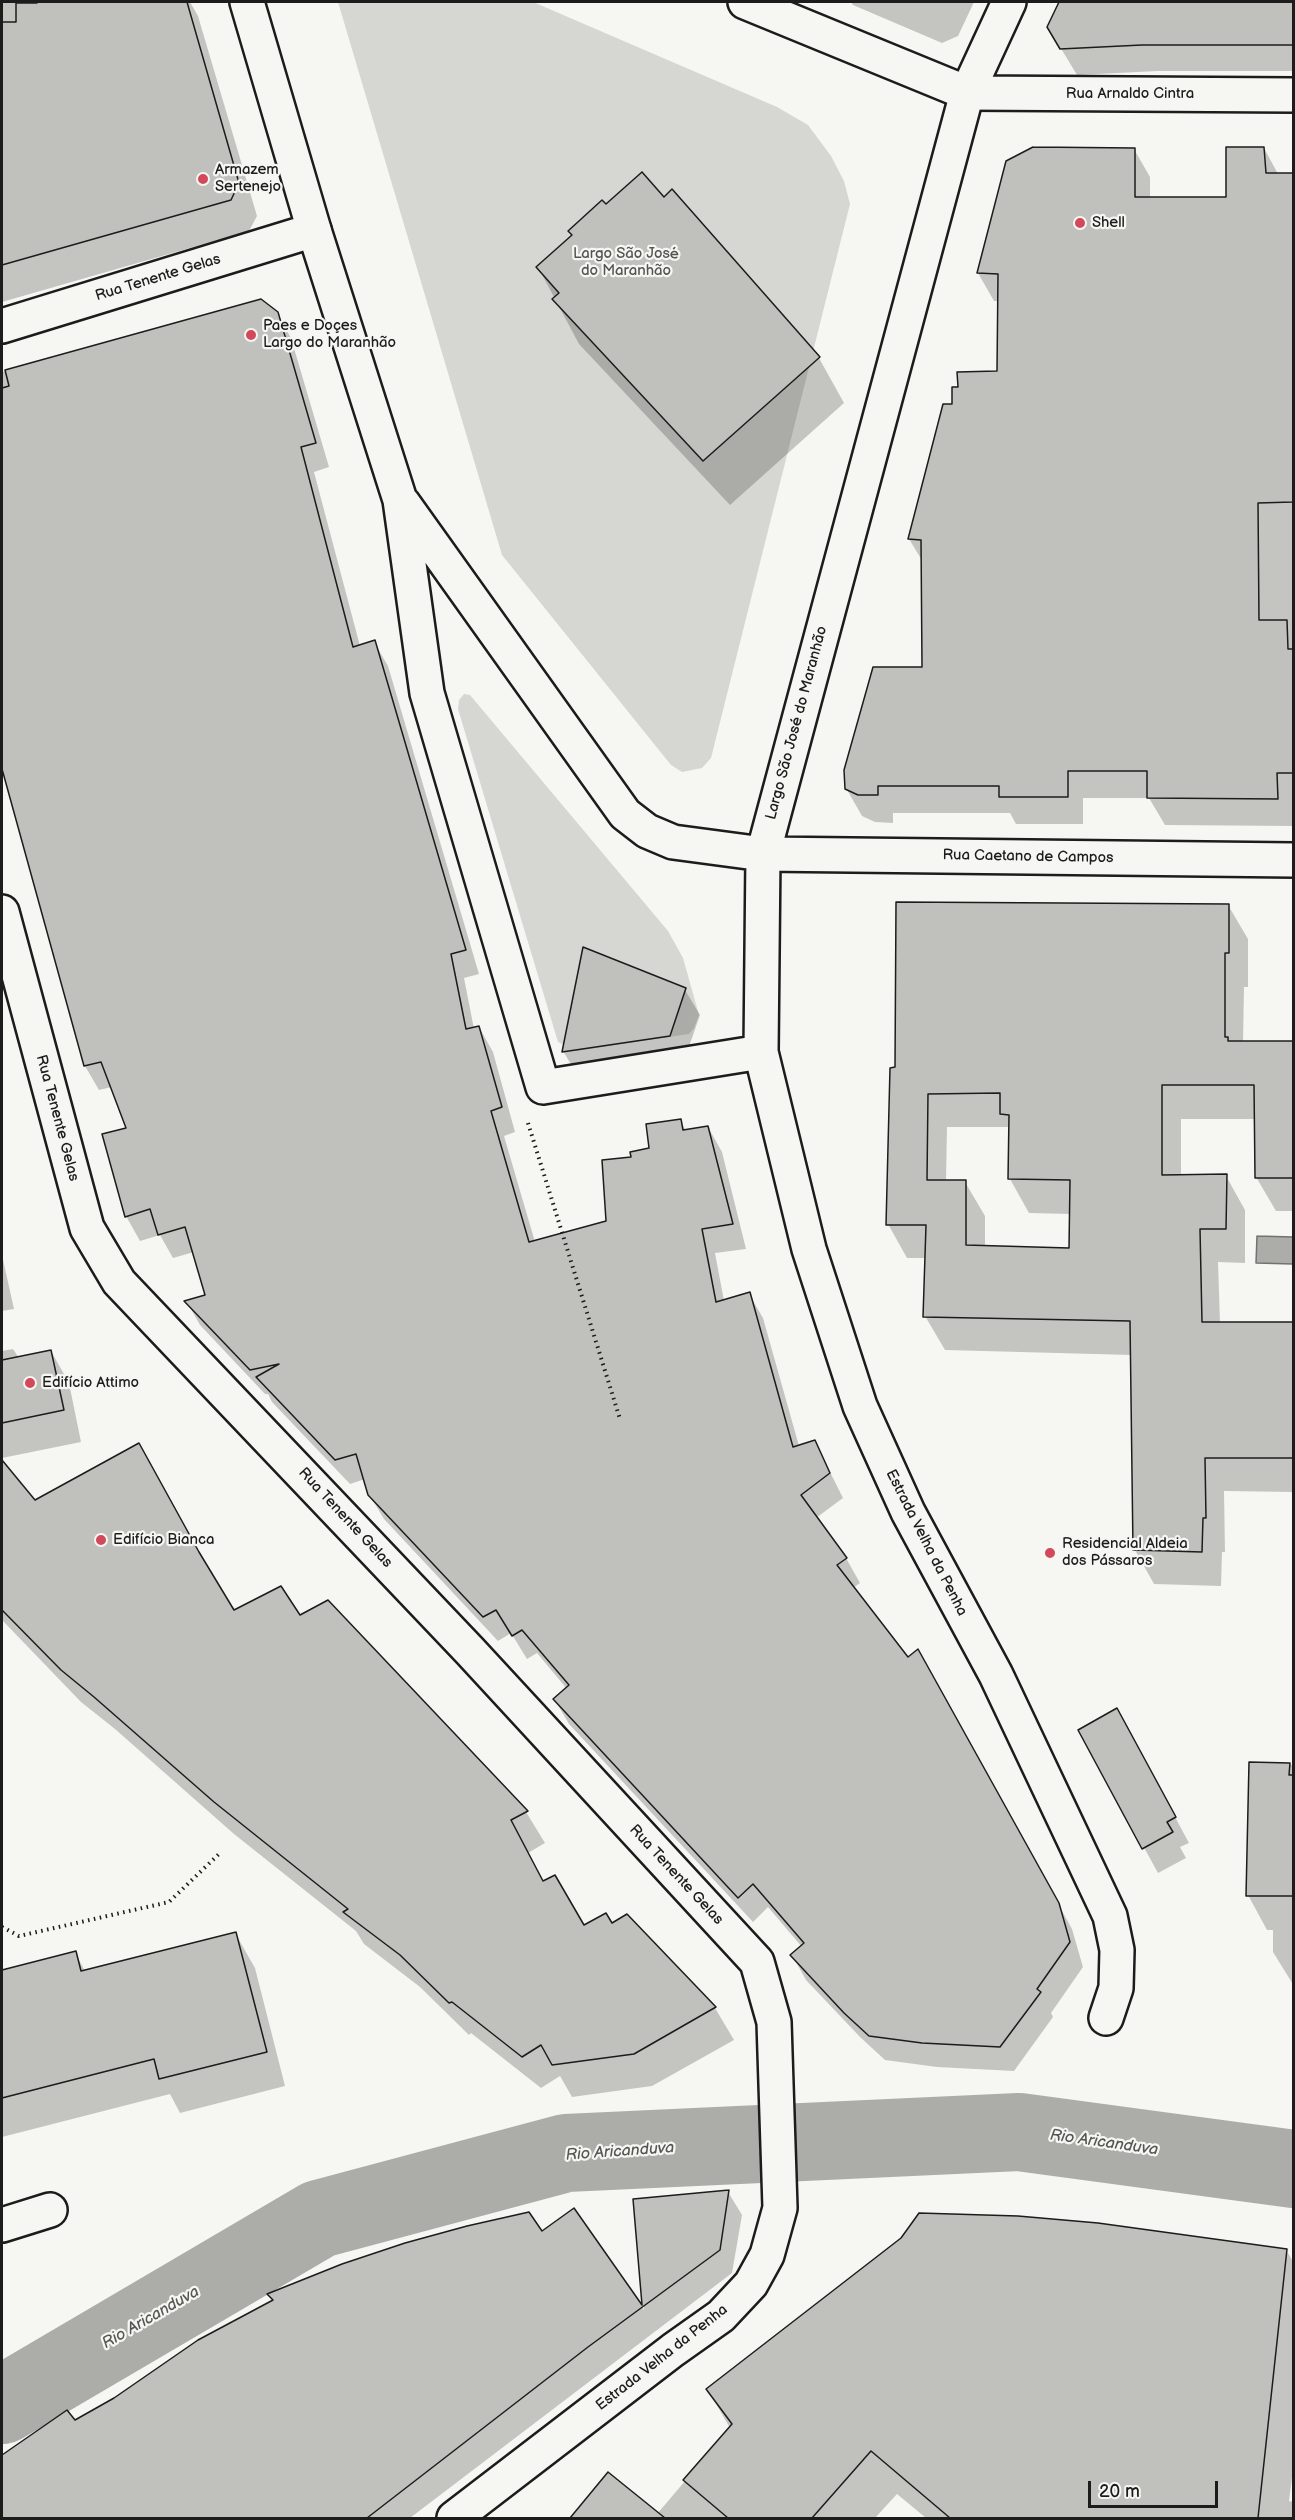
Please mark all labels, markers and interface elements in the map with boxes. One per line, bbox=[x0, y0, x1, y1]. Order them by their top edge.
street label: Rua Arnaldo Cintra bbox=[1066, 85, 1194, 103]
place label: Armazem Sertenejo bbox=[215, 161, 281, 196]
marker: Armazem Sertenejo bbox=[196, 172, 210, 186]
place label: Shell bbox=[1092, 214, 1125, 232]
marker: Shell bbox=[1073, 216, 1087, 230]
park label: Largo São José do Maranhão bbox=[573, 245, 679, 280]
street label: Rua Tenente Gelas bbox=[93, 250, 223, 306]
place label: Paes e Doçes Largo do Maranhão bbox=[263, 317, 396, 352]
marker: Paes e Doçes Largo do Maranhão bbox=[244, 328, 258, 342]
street label: Largo São José do Maranhão bbox=[762, 624, 832, 822]
street label: Rua Caetano de Campos bbox=[942, 847, 1114, 867]
street label: Rua Tenente Gelas bbox=[31, 1053, 83, 1183]
place label: Edifício Attimo bbox=[42, 1374, 139, 1392]
marker: Edifício Attimo bbox=[23, 1376, 37, 1390]
street label: Rua Tenente Gelas bbox=[294, 1464, 396, 1572]
street label: Estrada Velha da Penha bbox=[881, 1467, 971, 1619]
place label: Edifício Bianca bbox=[113, 1531, 214, 1549]
marker: Edifício Bianca bbox=[94, 1533, 108, 1547]
place label: Residencial Aldeia dos Pássaros bbox=[1062, 1535, 1188, 1570]
marker: Residencial Aldeia dos Pássaros bbox=[1043, 1546, 1057, 1560]
street label: Rua Tenente Gelas bbox=[625, 1821, 727, 1929]
water label: Rio Aricanduva bbox=[1049, 2126, 1159, 2160]
water label: Rio Aricanduva bbox=[565, 2139, 675, 2165]
water label: Rio Aricanduva bbox=[99, 2282, 203, 2354]
street label: Estrada Velha da Penha bbox=[593, 2301, 731, 2415]
scale bar bbox=[1091, 2469, 1222, 2507]
text: 20 m bbox=[1099, 2481, 1140, 2502]

